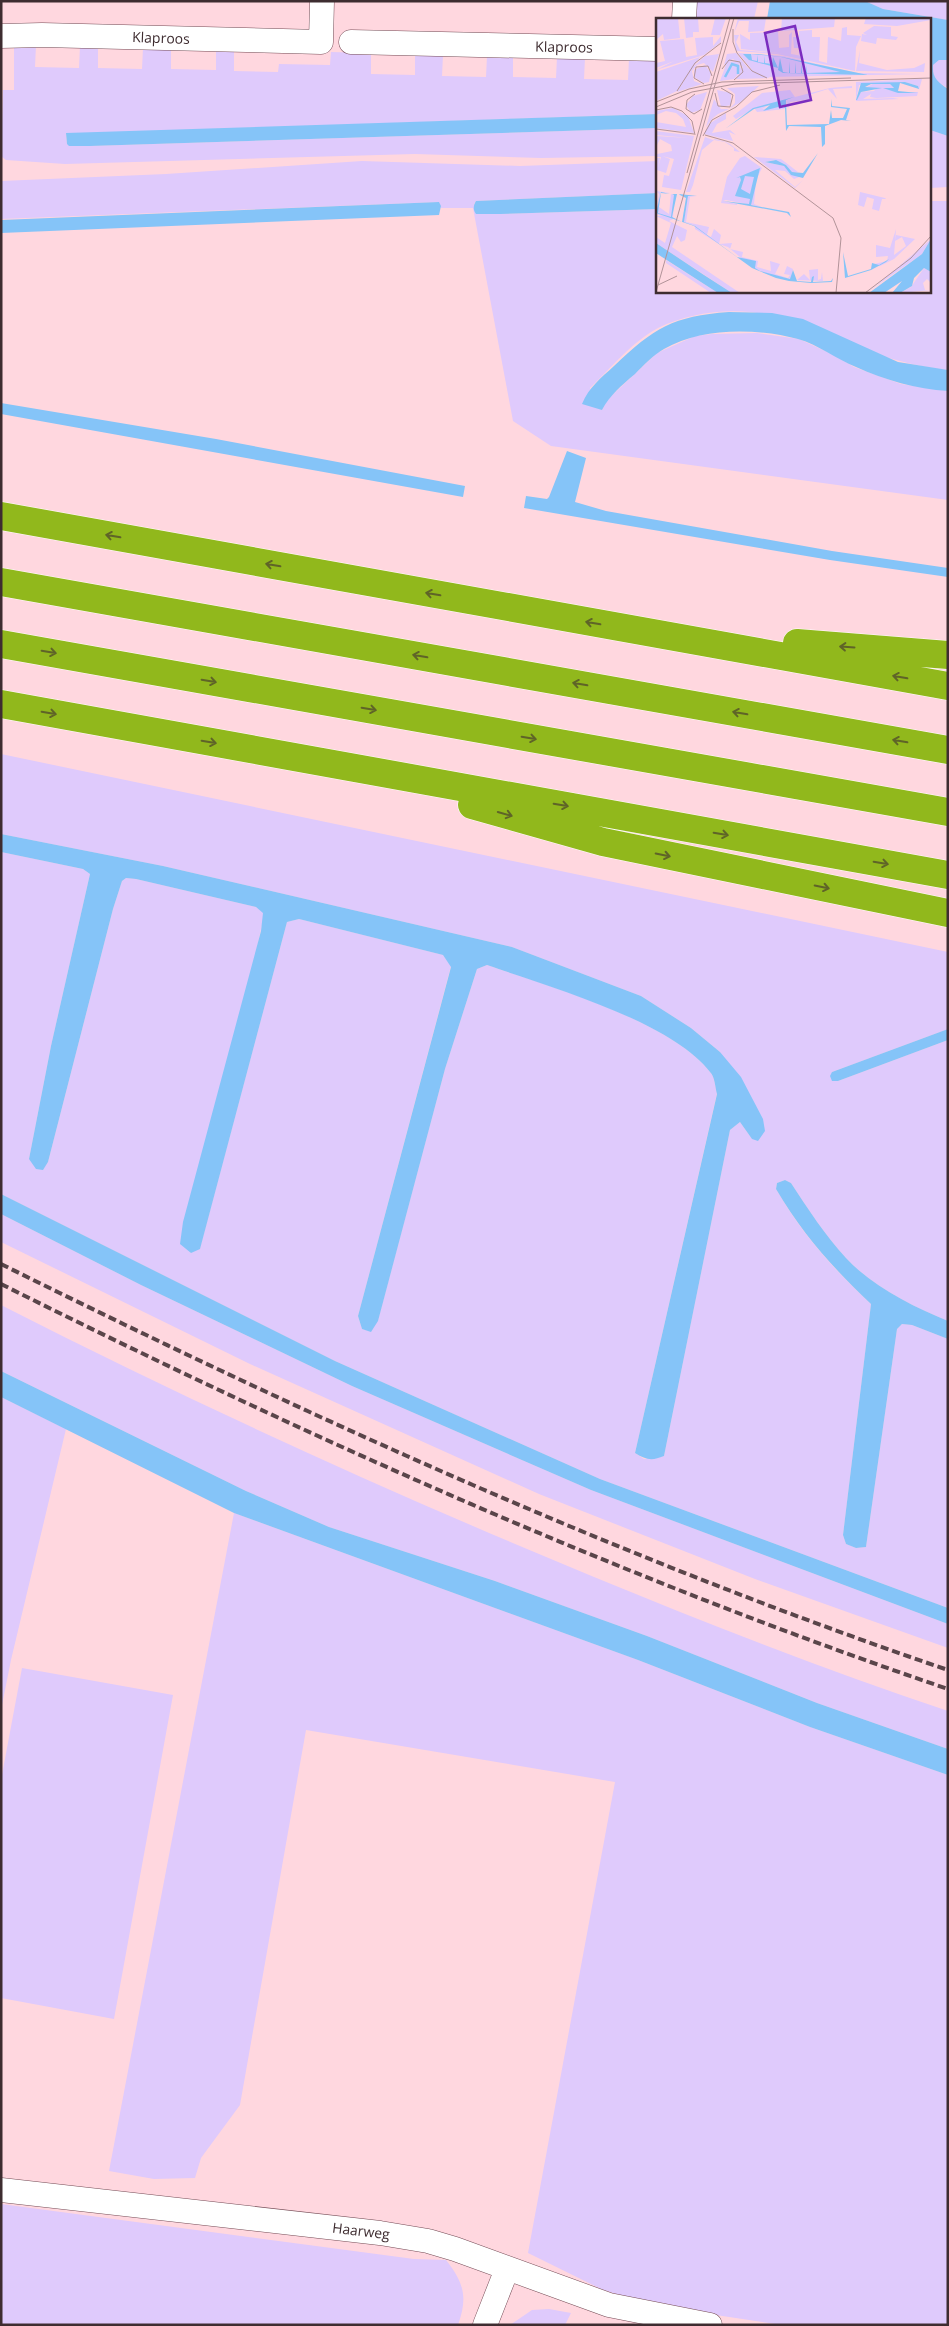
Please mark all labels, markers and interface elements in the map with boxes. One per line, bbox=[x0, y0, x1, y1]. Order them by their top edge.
inset map bbox=[656, 18, 932, 292]
street label: Klaproos bbox=[132, 27, 190, 48]
street label: Klaproos bbox=[535, 36, 593, 57]
one-way arrow bbox=[106, 530, 122, 540]
one-way arrow bbox=[266, 559, 282, 569]
one-way arrow bbox=[425, 588, 441, 598]
one-way arrow bbox=[585, 617, 601, 627]
one-way arrow bbox=[839, 642, 855, 652]
one-way arrow bbox=[41, 648, 57, 658]
one-way arrow bbox=[412, 650, 428, 660]
one-way arrow bbox=[892, 672, 908, 682]
one-way arrow bbox=[201, 676, 217, 686]
one-way arrow bbox=[572, 679, 588, 689]
one-way arrow bbox=[361, 705, 377, 715]
one-way arrow bbox=[732, 707, 748, 717]
one-way arrow bbox=[41, 708, 57, 718]
one-way arrow bbox=[521, 733, 537, 743]
one-way arrow bbox=[892, 736, 908, 745]
one-way arrow bbox=[201, 737, 217, 747]
one-way arrow bbox=[553, 801, 569, 811]
one-way arrow bbox=[497, 810, 513, 820]
one-way arrow bbox=[713, 829, 729, 839]
one-way arrow bbox=[654, 850, 670, 860]
one-way arrow bbox=[873, 858, 889, 868]
one-way arrow bbox=[813, 883, 829, 892]
street label: Haarweg bbox=[331, 2218, 391, 2244]

